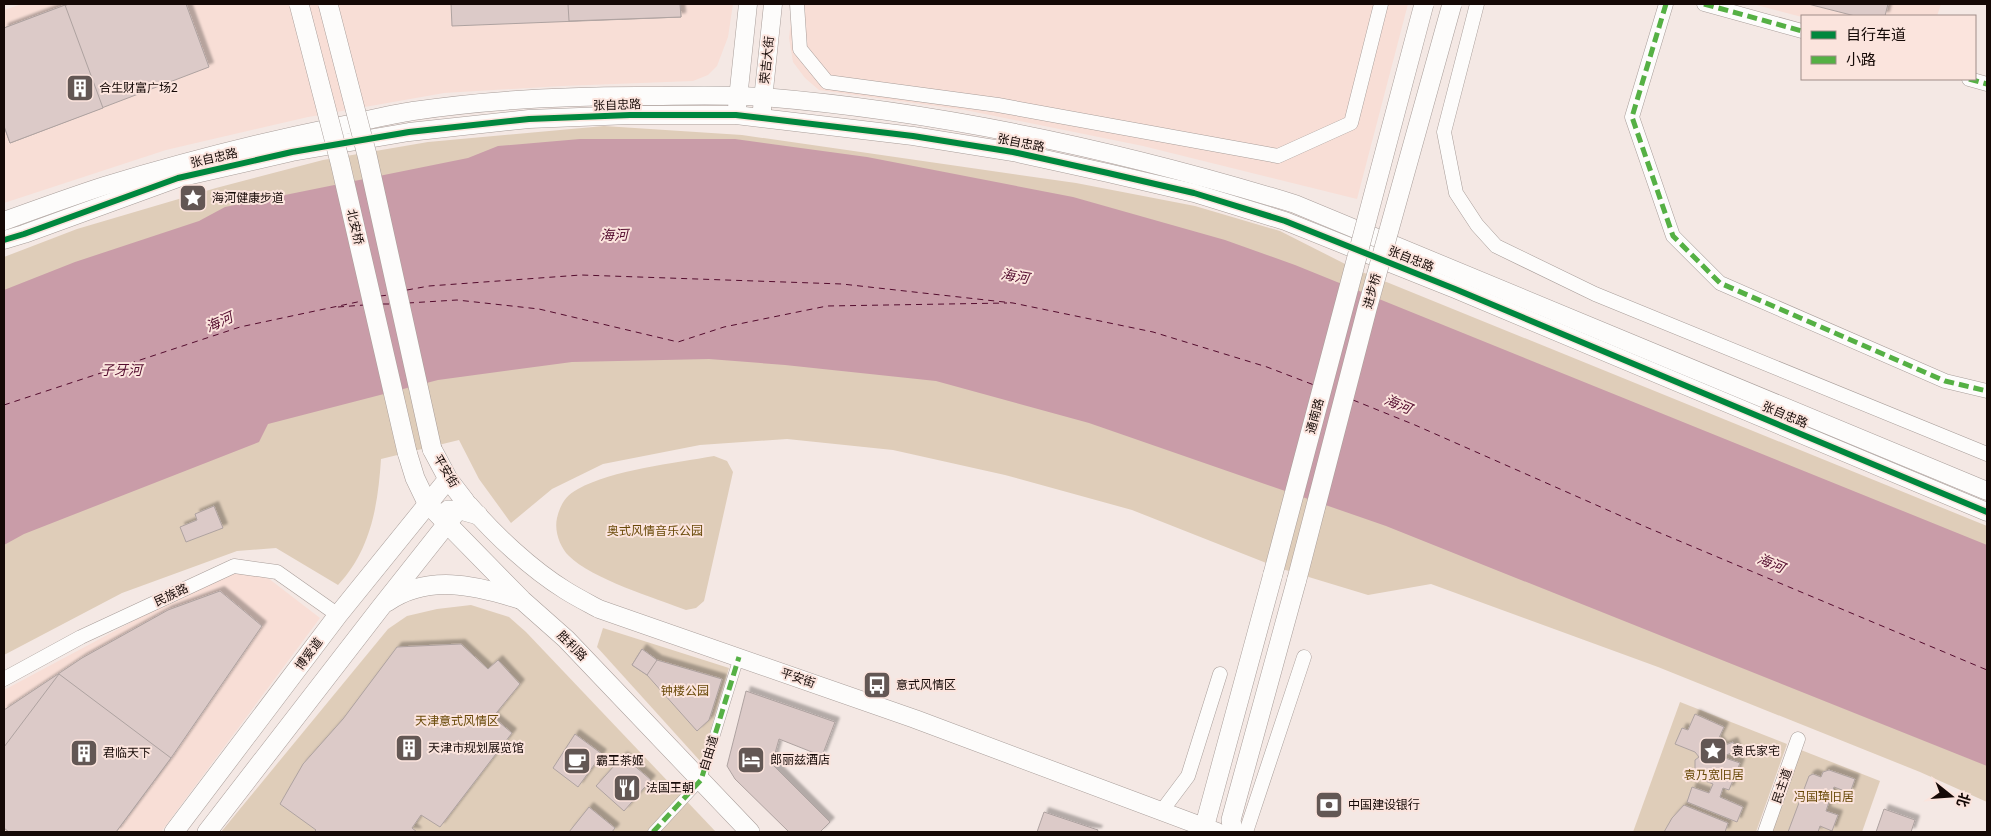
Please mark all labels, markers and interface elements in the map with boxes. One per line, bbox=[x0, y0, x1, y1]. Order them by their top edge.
legend bbox=[1801, 15, 1976, 80]
text: 自行车道 bbox=[1846, 24, 1906, 44]
street label: 荣吉大街 bbox=[756, 35, 777, 85]
text: 小路 bbox=[1846, 49, 1876, 69]
building icon: 合生财富广场2 bbox=[65, 73, 95, 103]
place label: 合生财富广场2 bbox=[99, 79, 178, 96]
street label: 张自忠路 bbox=[593, 95, 641, 114]
street label: 张自忠路 bbox=[996, 130, 1046, 155]
street label: 张自忠路 bbox=[189, 144, 239, 171]
place icon: 海河健康步道 bbox=[178, 183, 208, 213]
place label: 海河健康步道 bbox=[212, 189, 284, 206]
street label: 北安桥 bbox=[343, 207, 368, 246]
water label: 海河 bbox=[600, 225, 631, 244]
street label: 张自忠路 bbox=[1386, 242, 1437, 275]
water label: 海河 bbox=[1000, 264, 1033, 288]
street label: 进步桥 bbox=[1359, 271, 1384, 310]
water label: 海河 bbox=[202, 306, 238, 336]
water label: 子牙河 bbox=[100, 360, 145, 379]
water label: 海河 bbox=[1382, 389, 1418, 419]
street label: 通南路 bbox=[1302, 396, 1327, 435]
street label: 张自忠路 bbox=[1760, 397, 1811, 432]
street label: 平安街 bbox=[430, 451, 463, 491]
park label: 奥式风情音乐公园 bbox=[607, 522, 703, 539]
water label: 海河 bbox=[1755, 548, 1791, 578]
street label: 民族路 bbox=[151, 579, 191, 610]
street label: 胜利路 bbox=[554, 627, 591, 664]
street label: 博爱道 bbox=[291, 634, 326, 673]
street label: 平安街 bbox=[778, 664, 818, 691]
bus stop icon: 意式风情区 bbox=[862, 670, 892, 700]
place label: 意式风情区 bbox=[896, 676, 956, 693]
park label: 钟楼公园 bbox=[661, 682, 709, 699]
park label: 天津意式风情区 bbox=[415, 712, 499, 729]
building icon: 天津市规划展览馆 bbox=[394, 733, 424, 763]
street label: 自由道 bbox=[695, 733, 722, 773]
place icon: 袁氏家宅 bbox=[1698, 736, 1728, 766]
building icon: 君临天下 bbox=[69, 738, 99, 768]
place label: 天津市规划展览馆 bbox=[428, 739, 524, 756]
place label: 袁氏家宅 bbox=[1732, 742, 1780, 759]
place label: 君临天下 bbox=[103, 744, 151, 761]
hotel icon: 郎丽兹酒店 bbox=[736, 745, 766, 775]
cafe icon: 霸王茶姬 bbox=[562, 746, 592, 776]
place label: 郎丽兹酒店 bbox=[770, 751, 830, 768]
place label: 霸王茶姬 bbox=[596, 752, 644, 769]
park label: 袁乃宽旧居 bbox=[1684, 766, 1744, 783]
street label: 民主道 bbox=[1768, 766, 1795, 806]
north arrow bbox=[1926, 771, 1976, 821]
restaurant icon: 法国王朝 bbox=[612, 773, 642, 803]
place label: 法国王朝 bbox=[646, 779, 694, 796]
park label: 冯国璋旧居 bbox=[1794, 788, 1854, 805]
bank icon: 中国建设银行 bbox=[1314, 790, 1344, 820]
text: 北 bbox=[1953, 790, 1975, 809]
place label: 中国建设银行 bbox=[1348, 796, 1420, 813]

